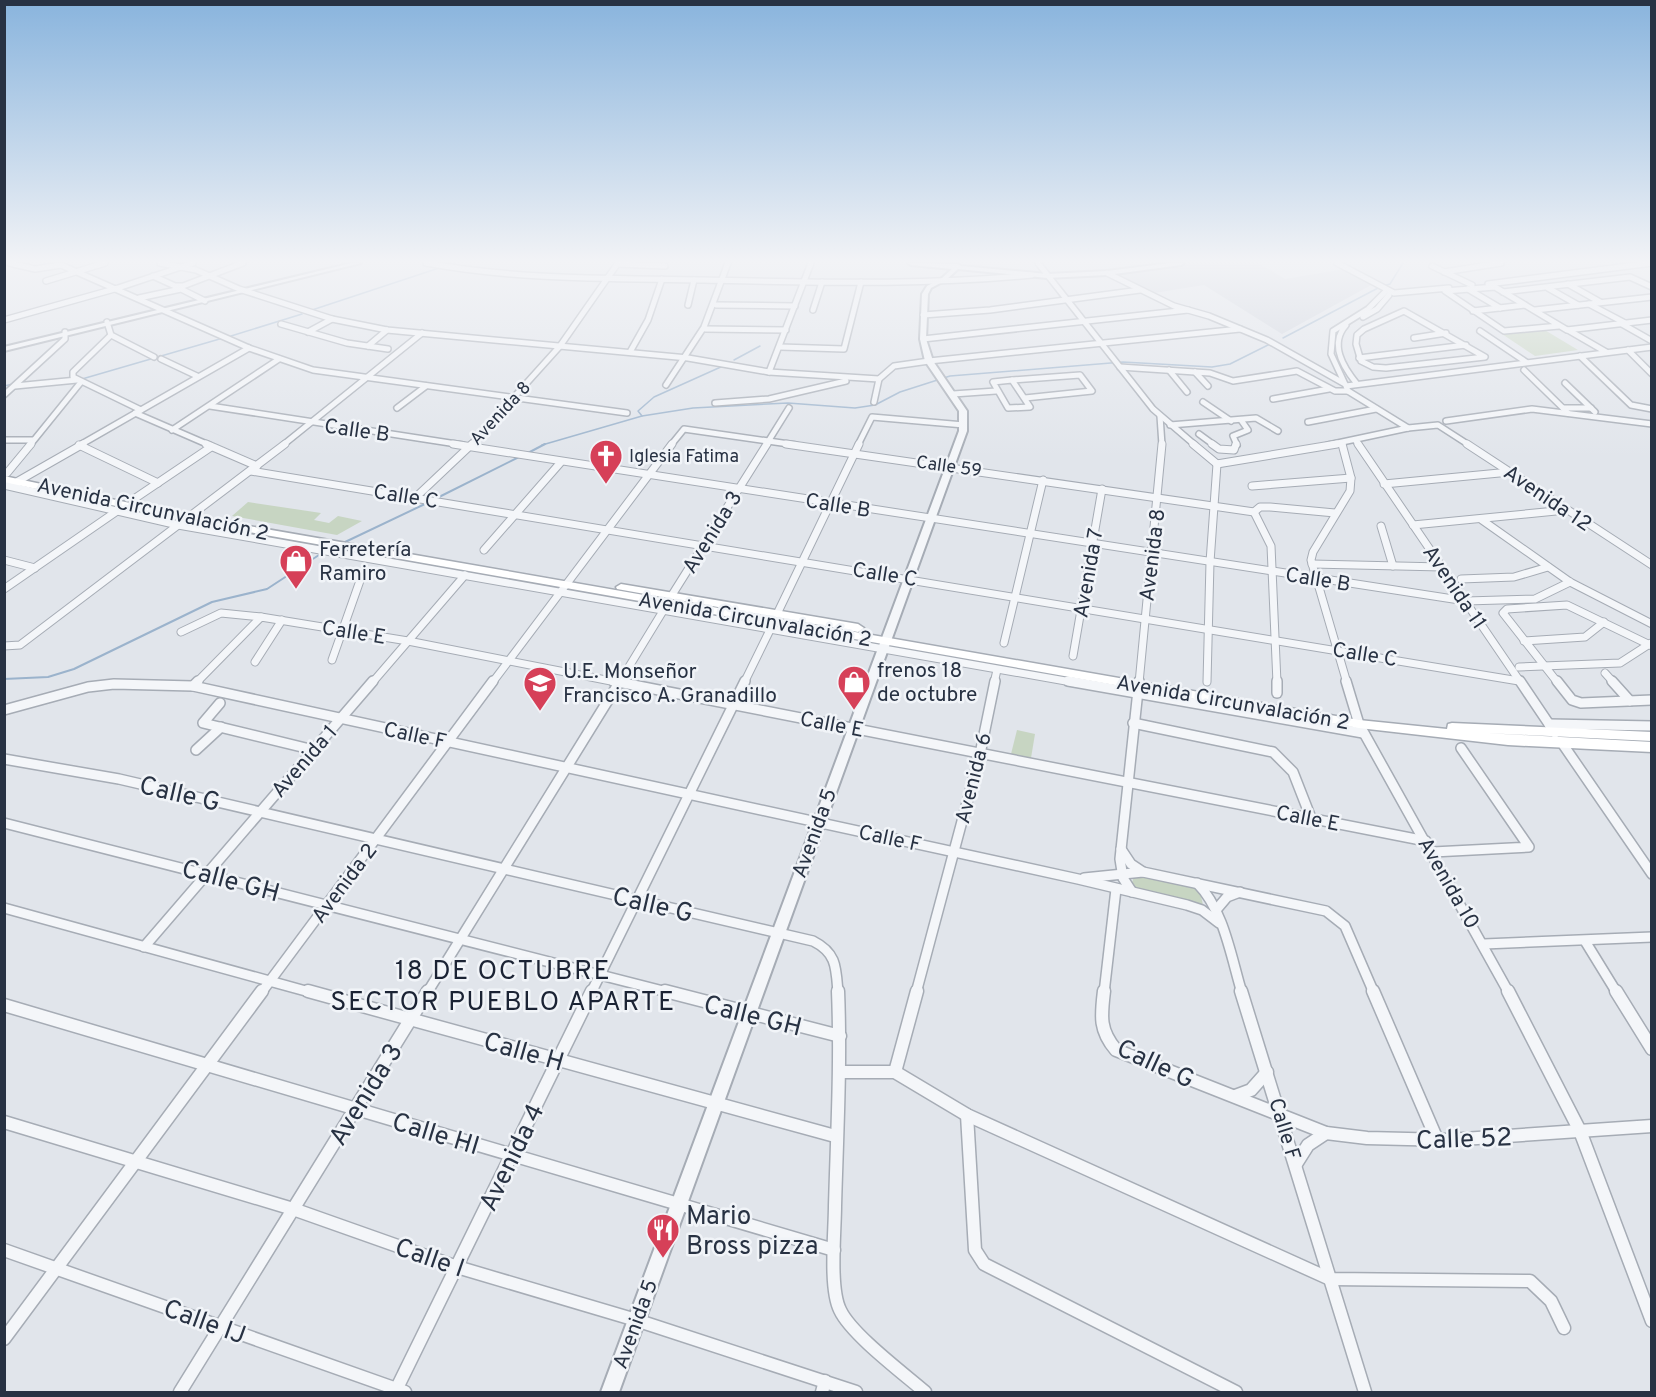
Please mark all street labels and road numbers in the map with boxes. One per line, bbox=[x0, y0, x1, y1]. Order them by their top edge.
street label: Avenida 8 bbox=[465, 377, 537, 451]
street label: Calle B bbox=[322, 414, 391, 449]
street label: Calle 59 bbox=[914, 451, 983, 483]
street label: Avenida 12 bbox=[1498, 460, 1597, 539]
street label: Avenida Circunvalación 2 bbox=[34, 473, 271, 548]
street label: Calle C bbox=[371, 479, 440, 516]
street label: Avenida 3 bbox=[677, 486, 749, 579]
street label: Calle B bbox=[803, 488, 872, 525]
street label: Avenida 8 bbox=[1134, 507, 1173, 603]
street label: Avenida 7 bbox=[1068, 526, 1111, 620]
street label: Avenida 11 bbox=[1416, 541, 1492, 635]
street label: Calle C bbox=[850, 557, 919, 594]
street label: Calle B bbox=[1283, 562, 1352, 599]
street label: Avenida Circunvalación 2 bbox=[636, 587, 873, 654]
street label: Calle E bbox=[320, 615, 388, 652]
street label: Calle C bbox=[1330, 637, 1399, 674]
street label: Avenida Circunvalación 2 bbox=[1114, 670, 1351, 737]
street label: Calle E bbox=[798, 706, 866, 745]
street label: Calle F bbox=[381, 717, 449, 756]
street label: Avenida 1 bbox=[266, 720, 344, 804]
street label: Avenida 6 bbox=[950, 730, 999, 827]
street label: Calle G bbox=[136, 770, 223, 821]
street label: Avenida 5 bbox=[787, 785, 844, 882]
street label: Calle E bbox=[1274, 800, 1342, 839]
street label: Calle F bbox=[856, 820, 924, 859]
street label: Avenida 10 bbox=[1411, 833, 1485, 935]
street label: Avenida 2 bbox=[306, 839, 384, 929]
street label: Calle GH bbox=[178, 853, 283, 911]
street label: Calle G bbox=[609, 881, 696, 932]
street label: Calle GH bbox=[700, 989, 805, 1046]
street label: Calle H bbox=[479, 1026, 567, 1081]
street label: Calle G bbox=[1111, 1033, 1199, 1098]
street label: Avenida 3 bbox=[323, 1038, 412, 1153]
street label: Calle F bbox=[1261, 1095, 1306, 1164]
street label: Avenida 4 bbox=[473, 1099, 553, 1217]
street label: Calle HI bbox=[388, 1107, 483, 1164]
street label: Calle 52 bbox=[1415, 1122, 1513, 1159]
street label: Calle I bbox=[390, 1232, 468, 1287]
street label: Avenida 5 bbox=[608, 1276, 665, 1373]
street label: Calle IJ bbox=[158, 1293, 250, 1353]

